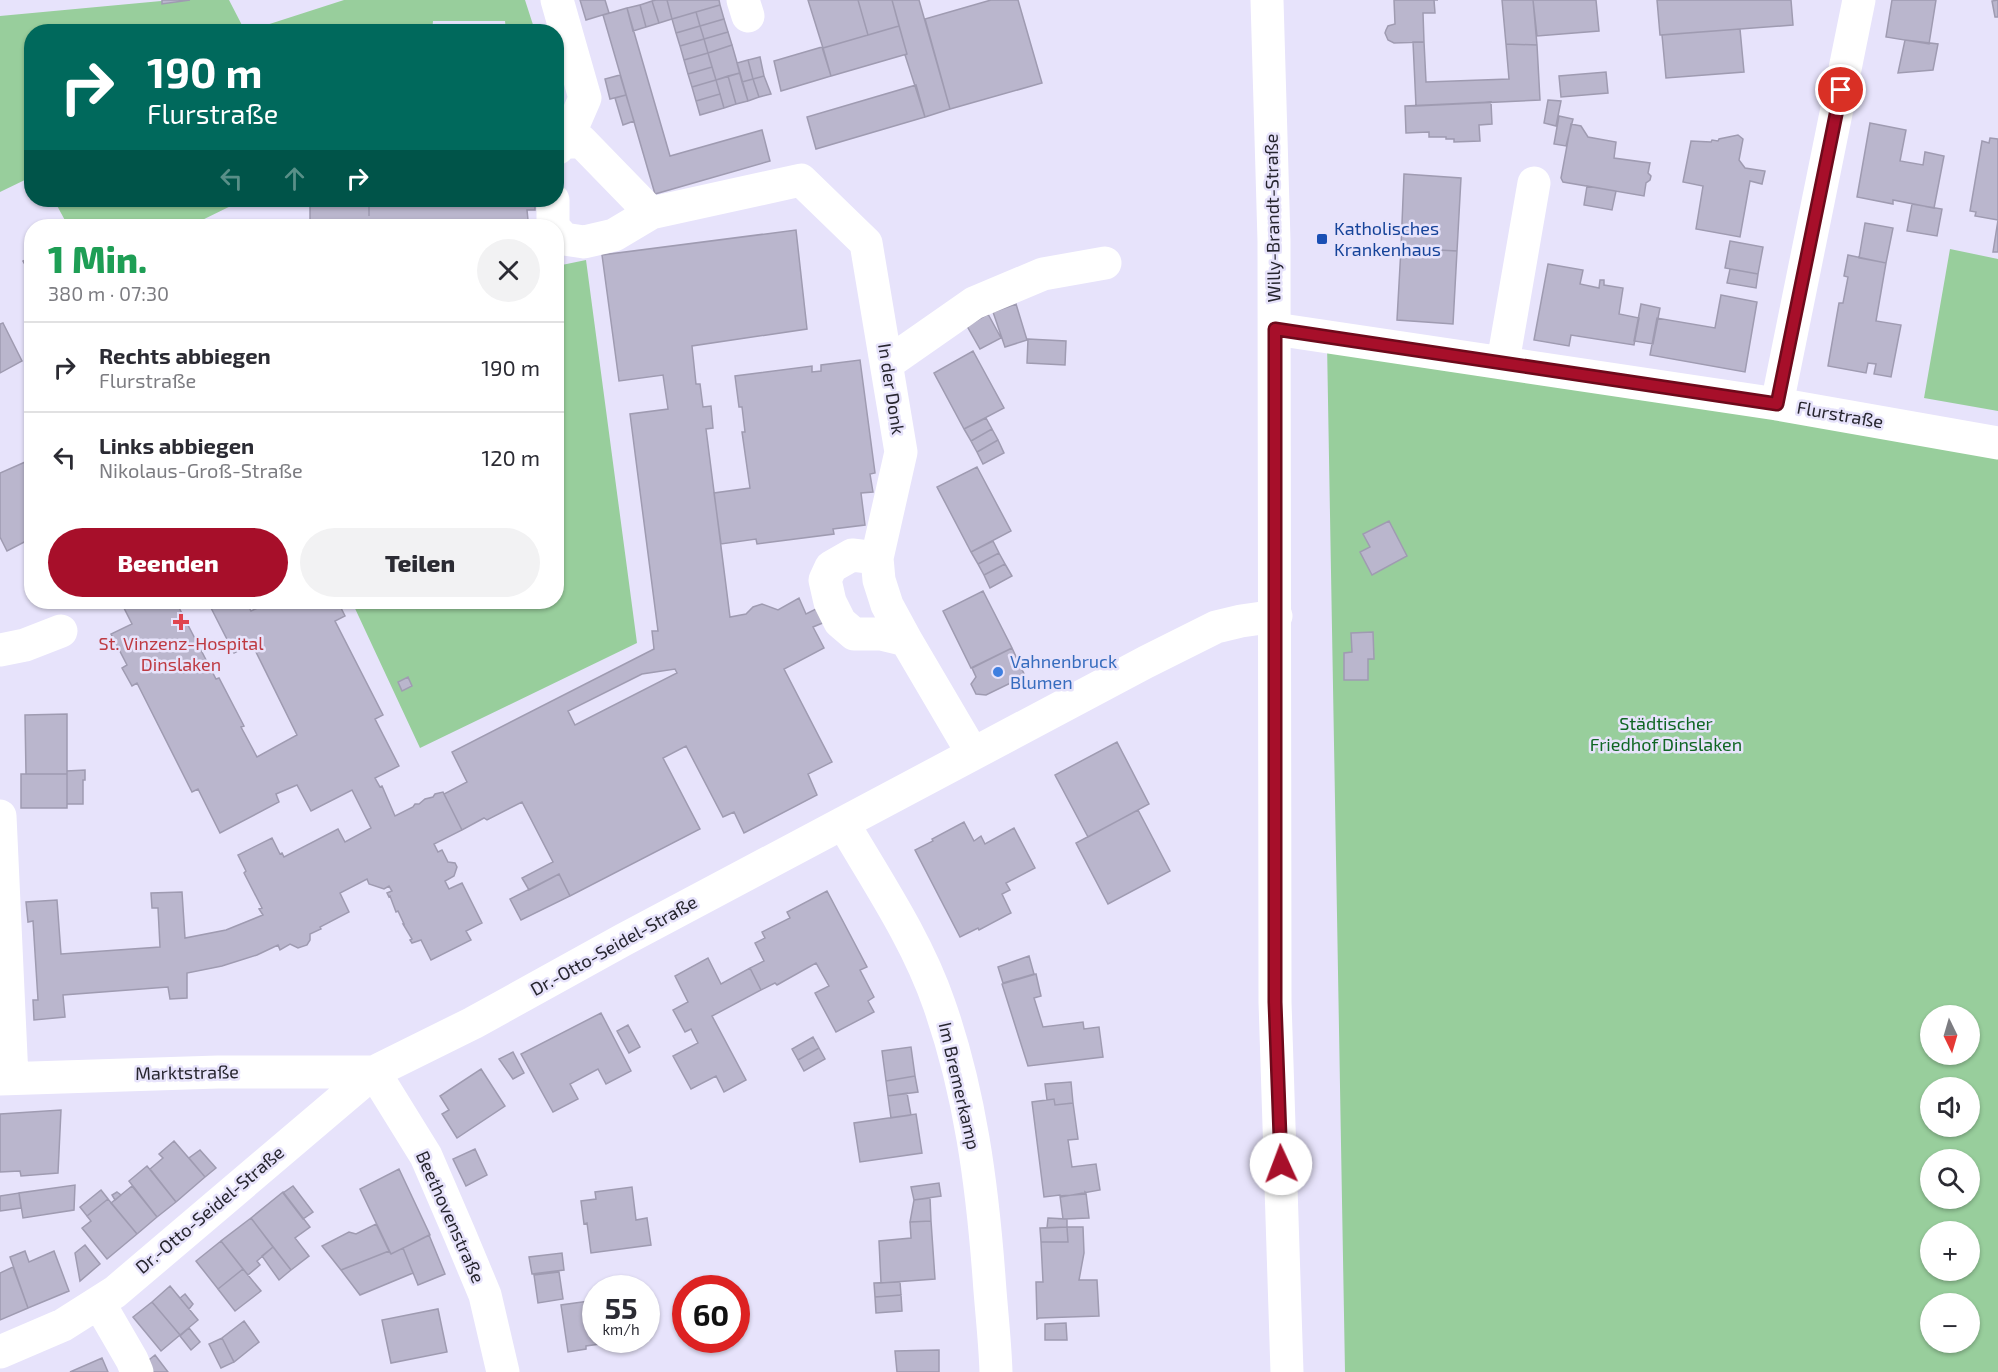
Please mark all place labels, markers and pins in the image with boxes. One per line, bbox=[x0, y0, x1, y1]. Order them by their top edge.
pin bbox=[1815, 64, 1866, 115]
place label: Katholisches Krankenhaus bbox=[1334, 217, 1441, 260]
marker: Katholisches Krankenhaus bbox=[1315, 232, 1329, 246]
marker: St. Vinzenz-Hospital Dinslaken bbox=[172, 613, 190, 631]
place label: St. Vinzenz-Hospital Dinslaken bbox=[98, 632, 264, 675]
place label: Vahnenbruck Blumen bbox=[1010, 650, 1117, 693]
marker: Vahnenbruck Blumen bbox=[991, 665, 1005, 679]

